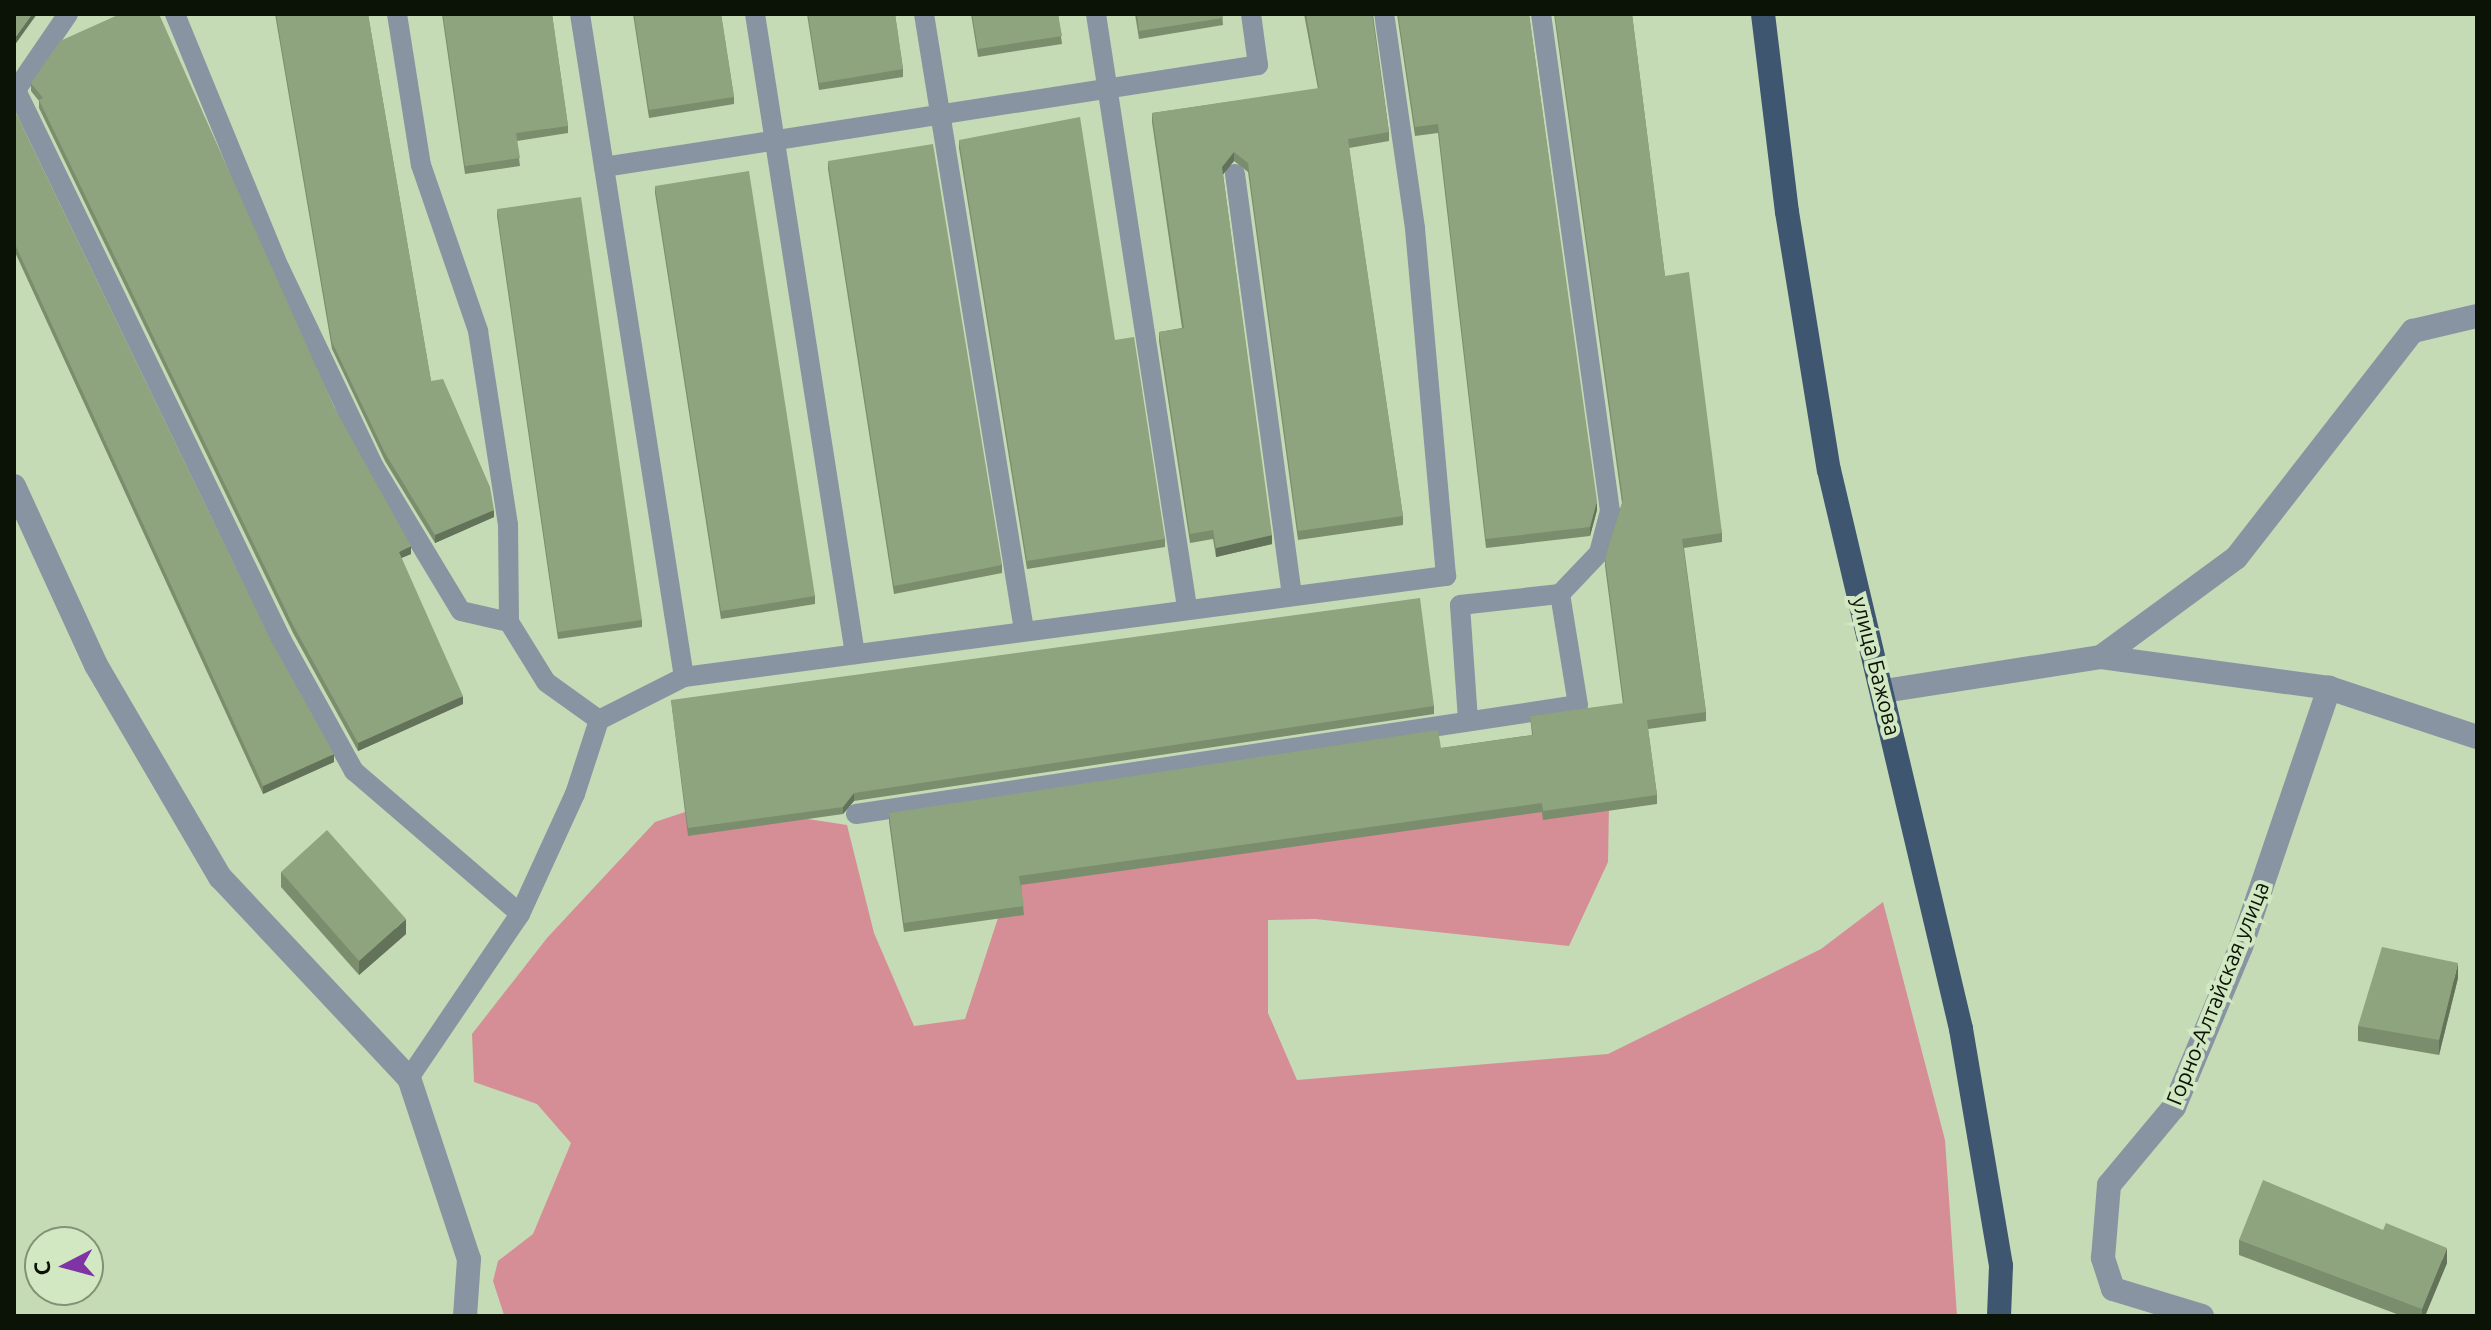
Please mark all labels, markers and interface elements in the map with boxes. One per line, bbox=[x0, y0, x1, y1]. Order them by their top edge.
street label: улица Бажова bbox=[1847, 594, 1907, 738]
street label: Горно-Алтайская улица bbox=[2160, 877, 2274, 1109]
north arrow bbox=[24, 1226, 104, 1306]
text: С bbox=[28, 1260, 55, 1277]

